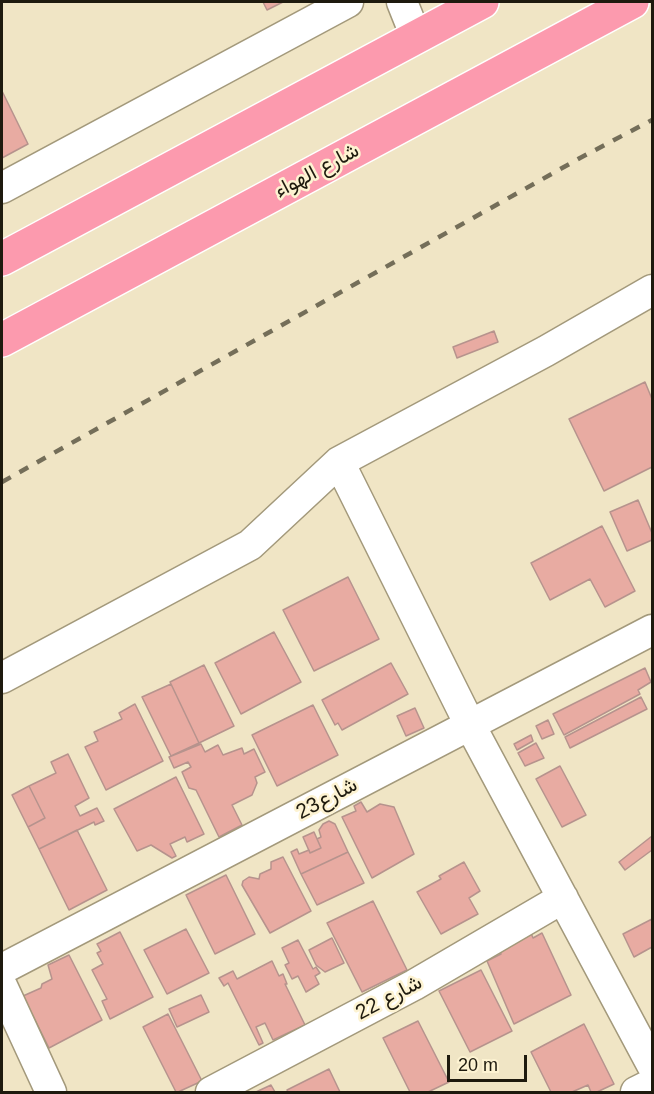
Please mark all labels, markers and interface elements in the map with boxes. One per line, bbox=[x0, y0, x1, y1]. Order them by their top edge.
street label: شارع الهواء bbox=[270, 138, 364, 204]
street label: شارع23 bbox=[292, 772, 362, 826]
street label: شارع 22 bbox=[352, 970, 426, 1026]
scale bar bbox=[450, 1043, 530, 1081]
text: 20 m bbox=[458, 1055, 498, 1075]

